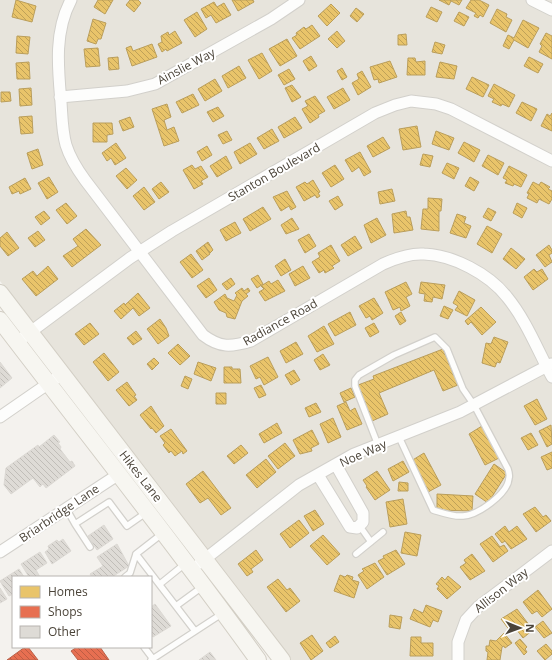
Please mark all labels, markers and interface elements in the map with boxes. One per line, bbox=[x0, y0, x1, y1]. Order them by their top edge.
street label: Ainslie Way bbox=[154, 43, 219, 88]
street label: Stanton Boulevard bbox=[225, 139, 323, 205]
street label: Radiance Road bbox=[240, 295, 320, 349]
street label: Noe Way bbox=[337, 435, 390, 471]
street label: Hikes Lane bbox=[116, 447, 167, 505]
street label: Briarbridge Lane bbox=[16, 480, 103, 546]
street label: Allison Way bbox=[471, 563, 532, 616]
legend bbox=[12, 576, 152, 648]
text: Homes bbox=[48, 583, 88, 600]
text: Shops bbox=[48, 603, 83, 620]
north arrow bbox=[500, 608, 540, 648]
text: Other bbox=[48, 623, 81, 640]
text: N bbox=[523, 624, 538, 633]

